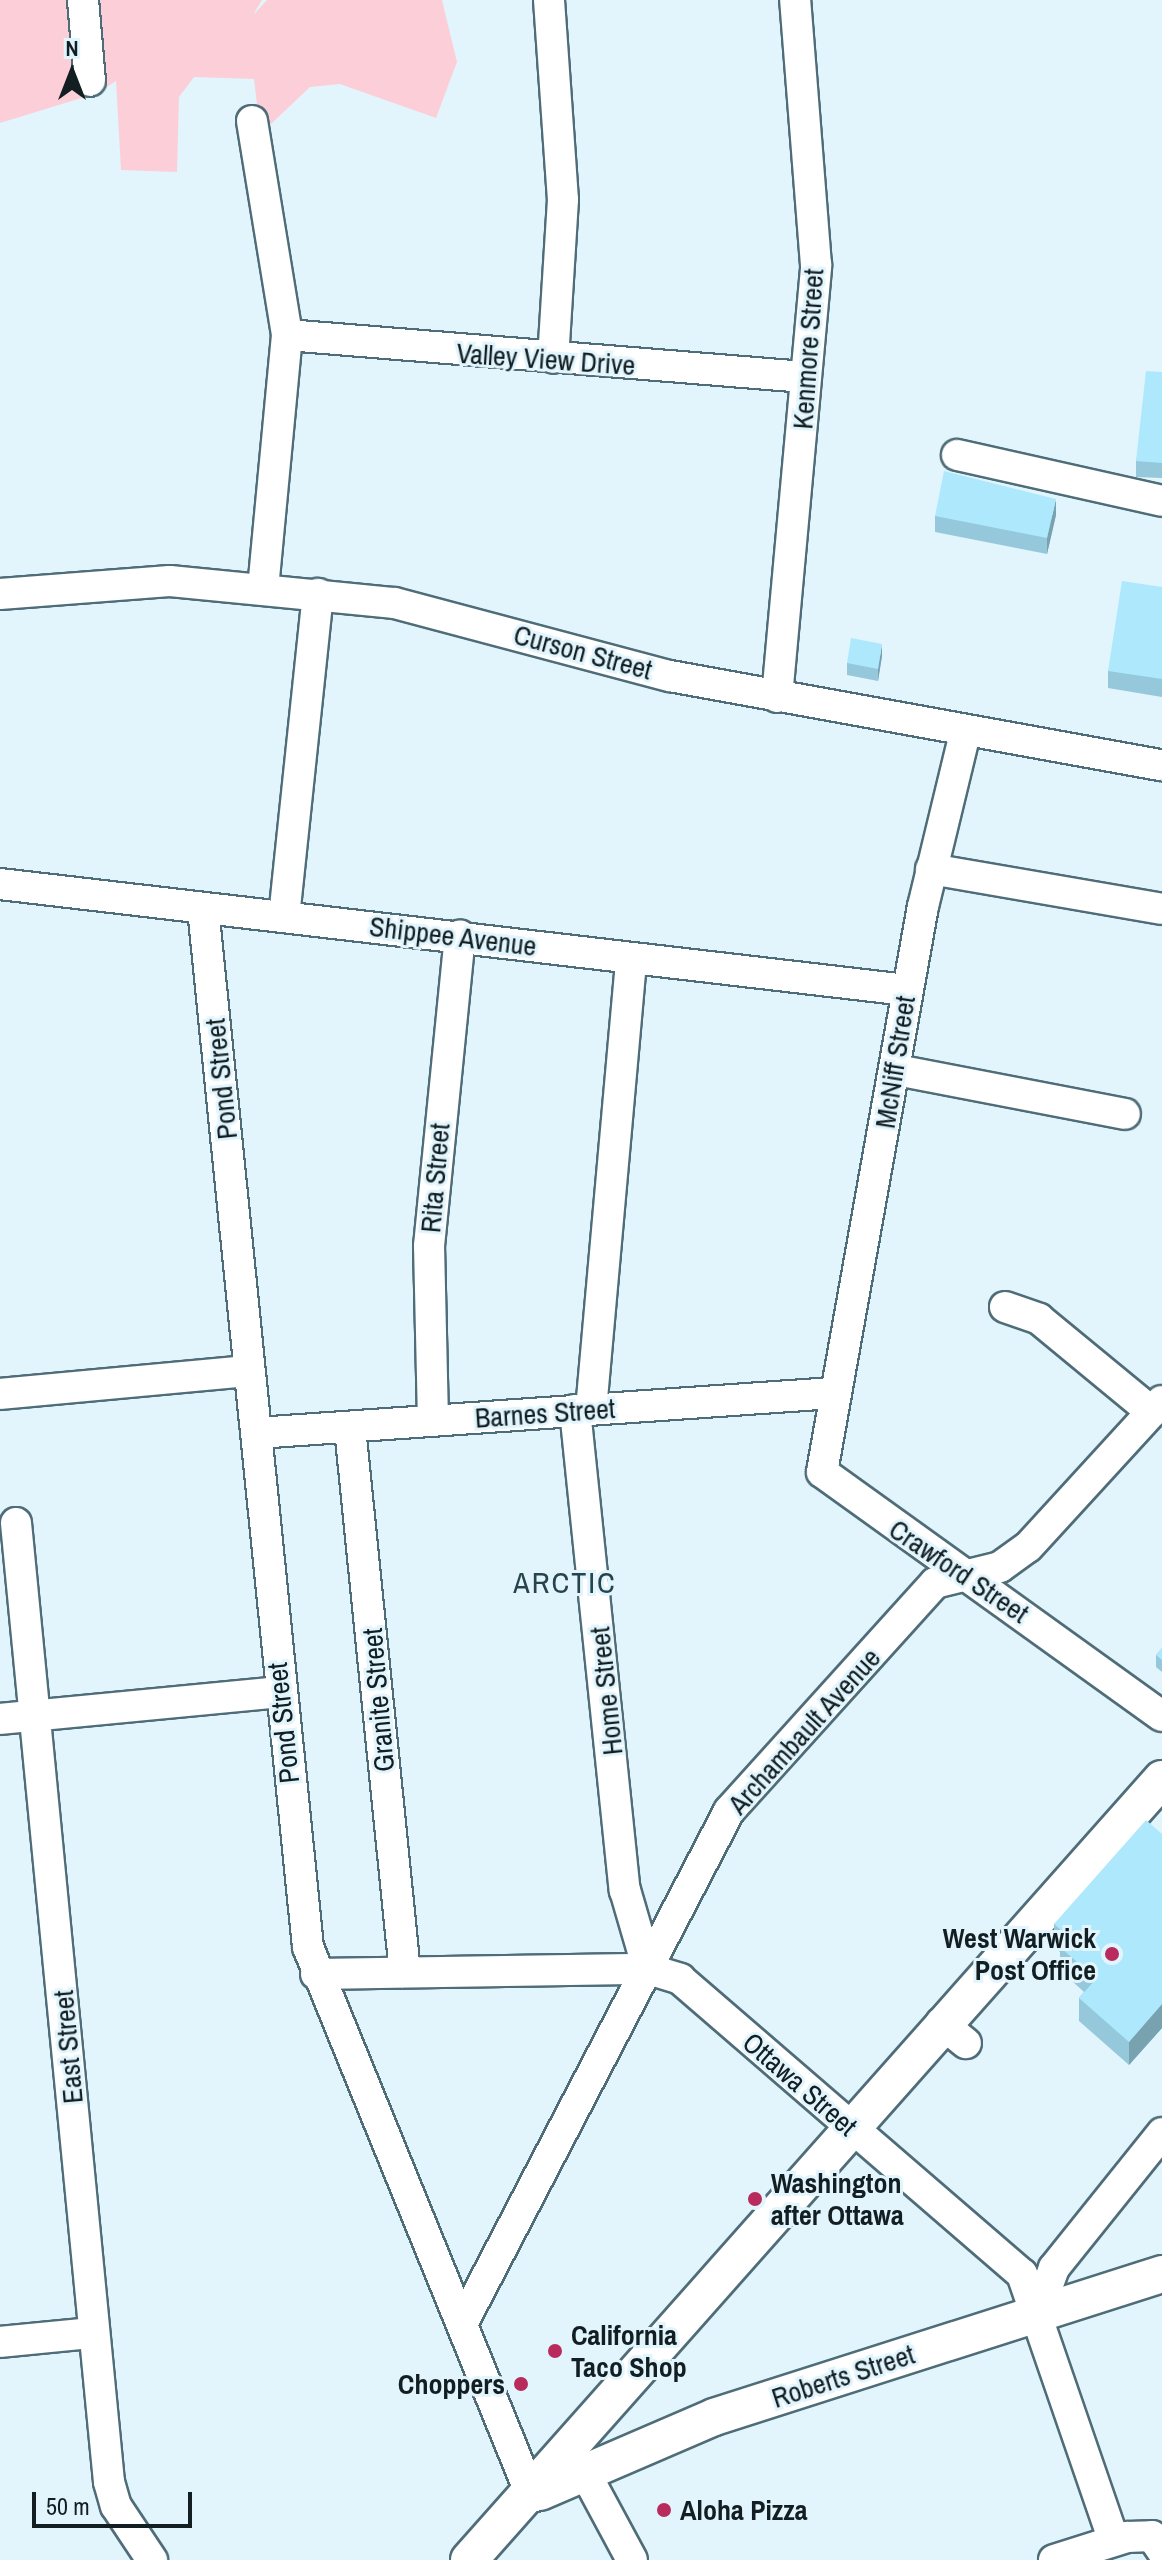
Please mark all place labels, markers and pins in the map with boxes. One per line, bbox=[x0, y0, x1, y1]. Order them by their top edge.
place label: West Warwick Post Office bbox=[943, 1921, 1096, 1987]
marker: West Warwick Post Office bbox=[1103, 1945, 1121, 1963]
place label: Washington after Ottawa bbox=[771, 2166, 904, 2232]
marker: Washington after Ottawa bbox=[746, 2190, 764, 2208]
place label: California Taco Shop bbox=[571, 2318, 687, 2384]
marker: California Taco Shop bbox=[546, 2342, 564, 2360]
place label: Choppers bbox=[398, 2367, 505, 2401]
marker: Choppers bbox=[512, 2375, 530, 2393]
place label: Aloha Pizza bbox=[680, 2493, 808, 2527]
marker: Aloha Pizza bbox=[655, 2501, 673, 2519]

